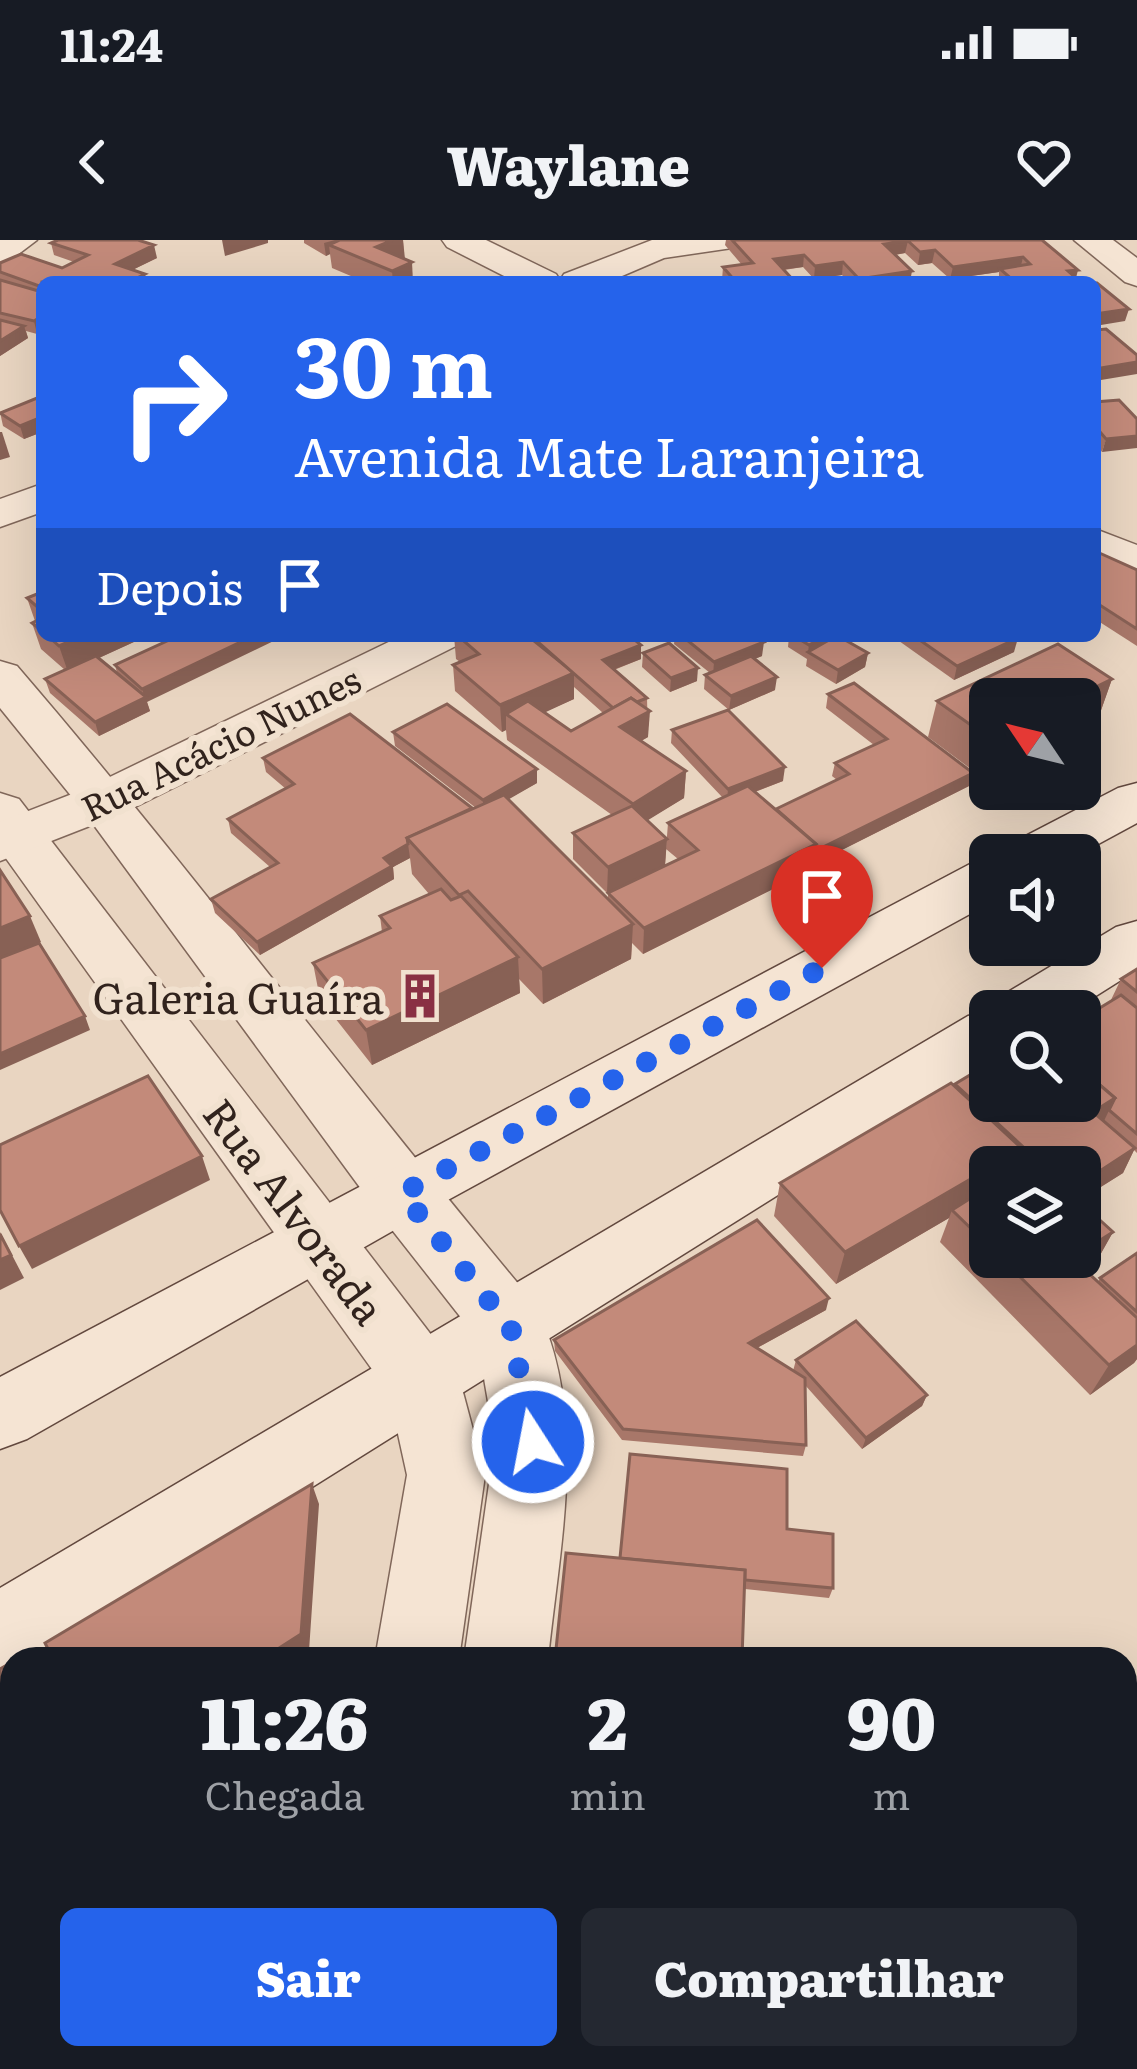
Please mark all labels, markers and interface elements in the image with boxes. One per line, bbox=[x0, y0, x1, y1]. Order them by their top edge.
text: 11:24 bbox=[60, 9, 163, 76]
text: Waylane bbox=[447, 122, 690, 203]
icon: back bbox=[60, 129, 126, 195]
icon: heart bbox=[1011, 129, 1077, 195]
text: 30 m bbox=[294, 299, 493, 424]
icon: right bbox=[96, 324, 252, 480]
text: Avenida Mate Laranjeira bbox=[294, 413, 924, 494]
text: Depois bbox=[96, 552, 243, 619]
icon: arrive bbox=[267, 552, 333, 618]
street label: Rua Acácio Nunes bbox=[71, 651, 369, 833]
north arrow bbox=[969, 678, 1101, 810]
map controls bbox=[969, 678, 1101, 1278]
button: sound bbox=[969, 834, 1101, 966]
pin bbox=[771, 845, 873, 968]
icon: arrive bbox=[789, 863, 855, 929]
place label: Galeria Guaíra bbox=[93, 965, 384, 1027]
building icon: Galeria Guaíra bbox=[395, 971, 445, 1021]
button: search bbox=[969, 990, 1101, 1122]
street label: Rua Alvorada bbox=[190, 1084, 402, 1336]
button: layers bbox=[969, 1146, 1101, 1278]
position arrow bbox=[470, 1379, 596, 1505]
text: 11:26 bbox=[201, 1665, 368, 1772]
text: 2 bbox=[587, 1665, 627, 1772]
text: 90 bbox=[847, 1665, 936, 1772]
text: Chegada bbox=[205, 1764, 364, 1822]
text: min bbox=[569, 1764, 646, 1822]
text: m bbox=[872, 1764, 910, 1822]
button: Sair bbox=[60, 1908, 557, 2046]
button: Compartilhar bbox=[581, 1908, 1077, 2046]

